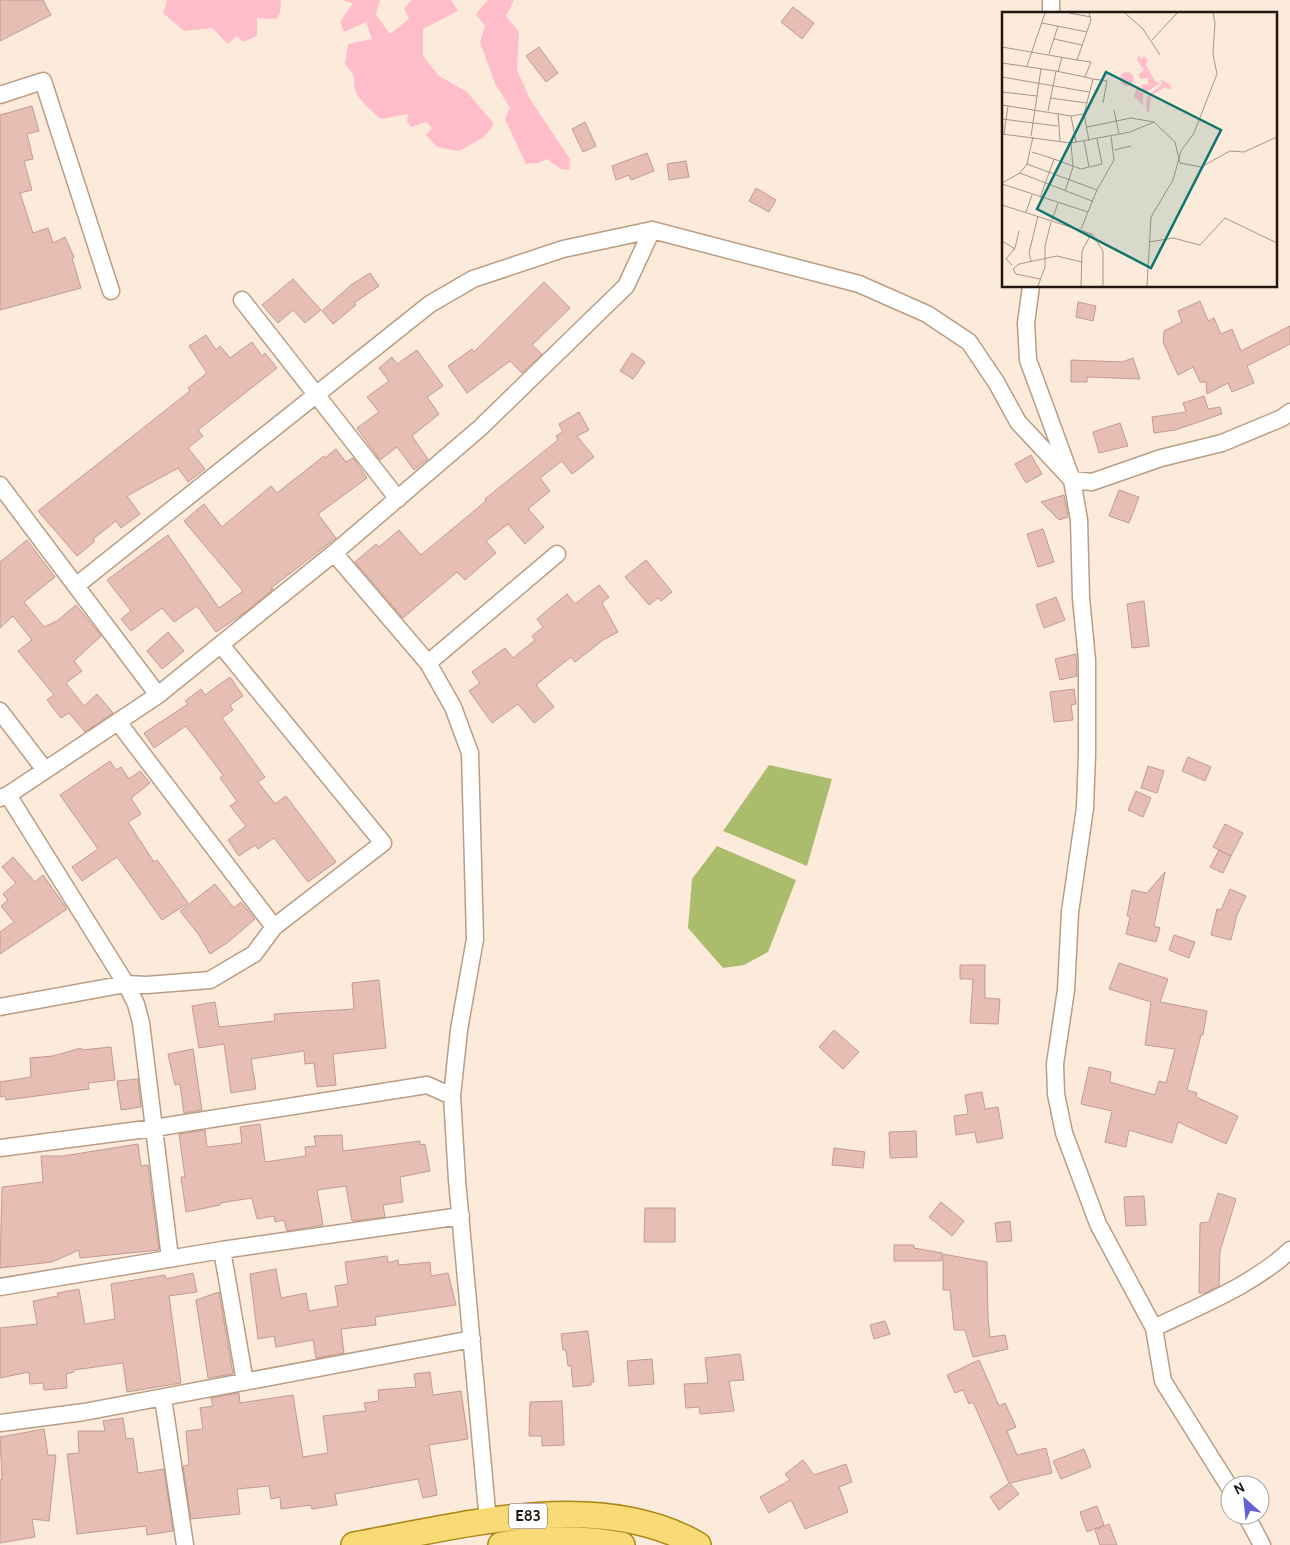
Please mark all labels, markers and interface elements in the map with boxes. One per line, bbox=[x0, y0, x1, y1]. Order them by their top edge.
inset map bbox=[1002, 12, 1278, 288]
north arrow bbox=[1220, 1475, 1270, 1525]
text: N bbox=[1231, 1478, 1248, 1499]
road number: E83 bbox=[509, 1504, 547, 1528]

